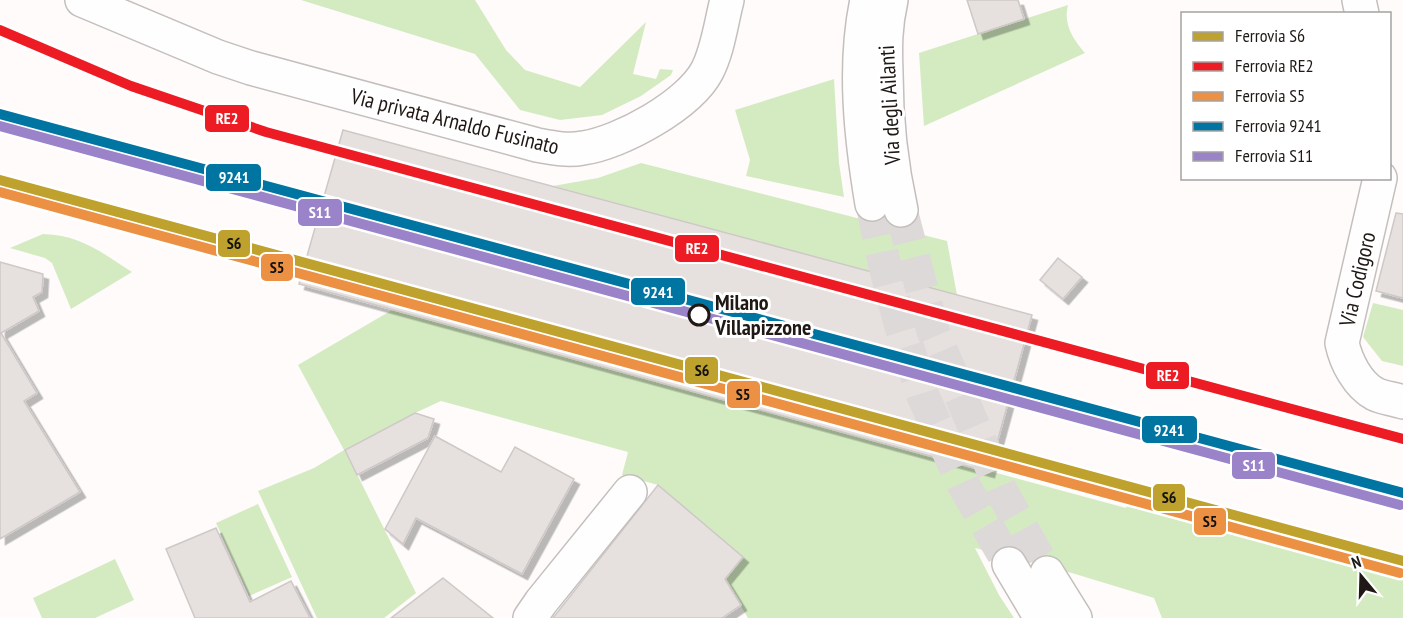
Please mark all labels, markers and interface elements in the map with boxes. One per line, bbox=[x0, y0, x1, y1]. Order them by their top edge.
legend bbox=[1181, 12, 1391, 180]
text: Ferrovia S6 bbox=[1235, 24, 1305, 47]
street label: Via degli Ailanti bbox=[872, 44, 906, 167]
text: Ferrovia RE2 bbox=[1235, 54, 1314, 77]
street label: Via privata Arnaldo Fusinato bbox=[347, 81, 562, 160]
text: Ferrovia S5 bbox=[1235, 84, 1305, 107]
line badge: RE2 bbox=[204, 104, 250, 133]
text: RE2 bbox=[216, 108, 238, 128]
text: Ferrovia 9241 bbox=[1235, 114, 1322, 137]
text: Ferrovia S11 bbox=[1235, 144, 1313, 167]
line badge: 9241 bbox=[205, 163, 262, 192]
text: 9241 bbox=[219, 167, 249, 187]
line badge: S11 bbox=[297, 198, 343, 227]
text: S11 bbox=[309, 202, 331, 222]
line badge: S6 bbox=[217, 229, 251, 258]
street label: Via Codigoro bbox=[1332, 229, 1381, 330]
text: S6 bbox=[227, 233, 242, 253]
line badge: RE2 bbox=[674, 234, 720, 263]
text: RE2 bbox=[686, 238, 708, 258]
line badge: S5 bbox=[260, 253, 294, 282]
text: S5 bbox=[270, 257, 284, 277]
line badge: 9241 bbox=[630, 277, 686, 306]
text: 9241 bbox=[643, 282, 673, 302]
place label: Milano Villapizzone bbox=[714, 288, 811, 341]
marker: Milano Villapizzone bbox=[688, 304, 710, 326]
line badge: S6 bbox=[684, 356, 719, 385]
text: S6 bbox=[695, 360, 710, 380]
line badge: RE2 bbox=[1145, 361, 1190, 390]
text: RE2 bbox=[1157, 365, 1179, 385]
line badge: S5 bbox=[726, 380, 761, 409]
text: S5 bbox=[736, 384, 750, 404]
line badge: 9241 bbox=[1141, 415, 1198, 444]
text: 9241 bbox=[1154, 420, 1184, 440]
line badge: S11 bbox=[1231, 451, 1276, 480]
text: S11 bbox=[1243, 455, 1265, 475]
line badge: S6 bbox=[1152, 483, 1186, 512]
text: S6 bbox=[1162, 487, 1177, 507]
line badge: S5 bbox=[1193, 507, 1227, 536]
text: S5 bbox=[1203, 511, 1217, 531]
north arrow bbox=[1331, 546, 1391, 606]
text: N bbox=[1349, 551, 1363, 573]

